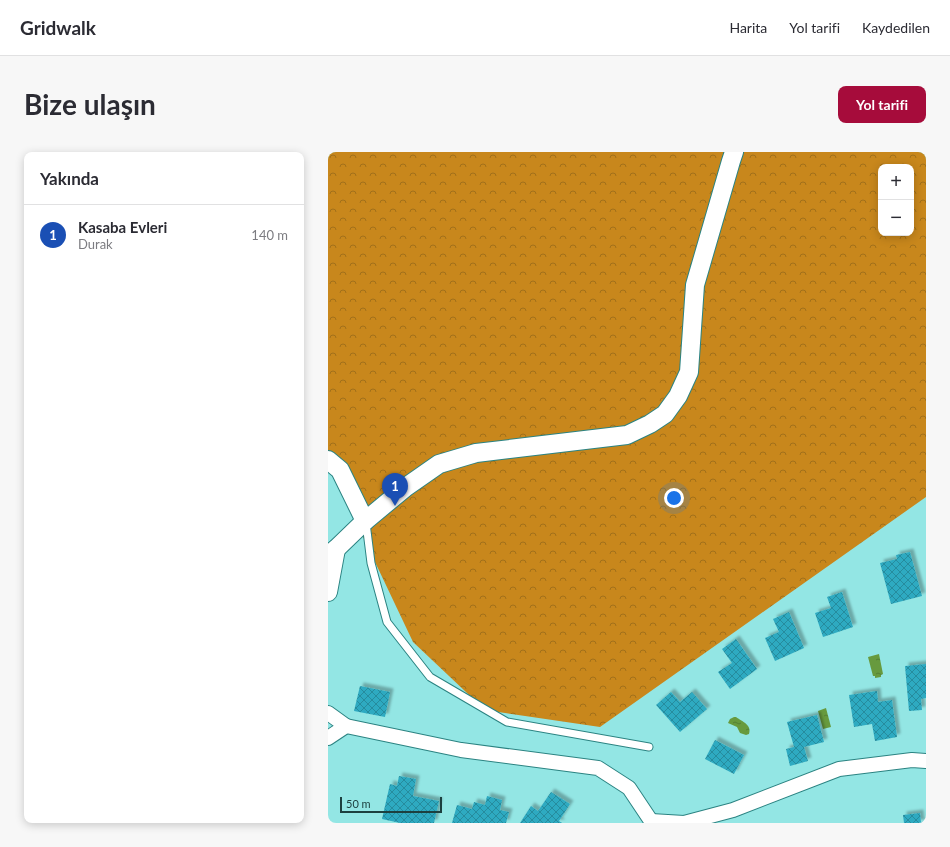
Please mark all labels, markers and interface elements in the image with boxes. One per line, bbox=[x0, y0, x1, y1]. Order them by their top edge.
text: Gridwalk bbox=[20, 16, 96, 39]
text: Harita bbox=[729, 19, 767, 36]
text: Yol tarifi bbox=[789, 19, 840, 36]
text: Kaydedilen bbox=[862, 19, 930, 36]
button: Yol tarifi bbox=[838, 86, 926, 123]
text: Bize ulaşın bbox=[24, 87, 156, 121]
map controls bbox=[878, 164, 914, 236]
button: + bbox=[878, 164, 914, 200]
text: Yakında bbox=[40, 168, 99, 189]
button: − bbox=[878, 200, 914, 236]
text: Kasaba Evleri bbox=[78, 218, 167, 236]
text: 1 bbox=[49, 227, 57, 243]
text: 140 m bbox=[251, 227, 288, 243]
text: Durak bbox=[78, 236, 113, 252]
pin: 1 bbox=[382, 473, 408, 506]
your location bbox=[664, 488, 684, 508]
scale bar bbox=[340, 795, 442, 814]
text: 50 m bbox=[346, 797, 371, 810]

